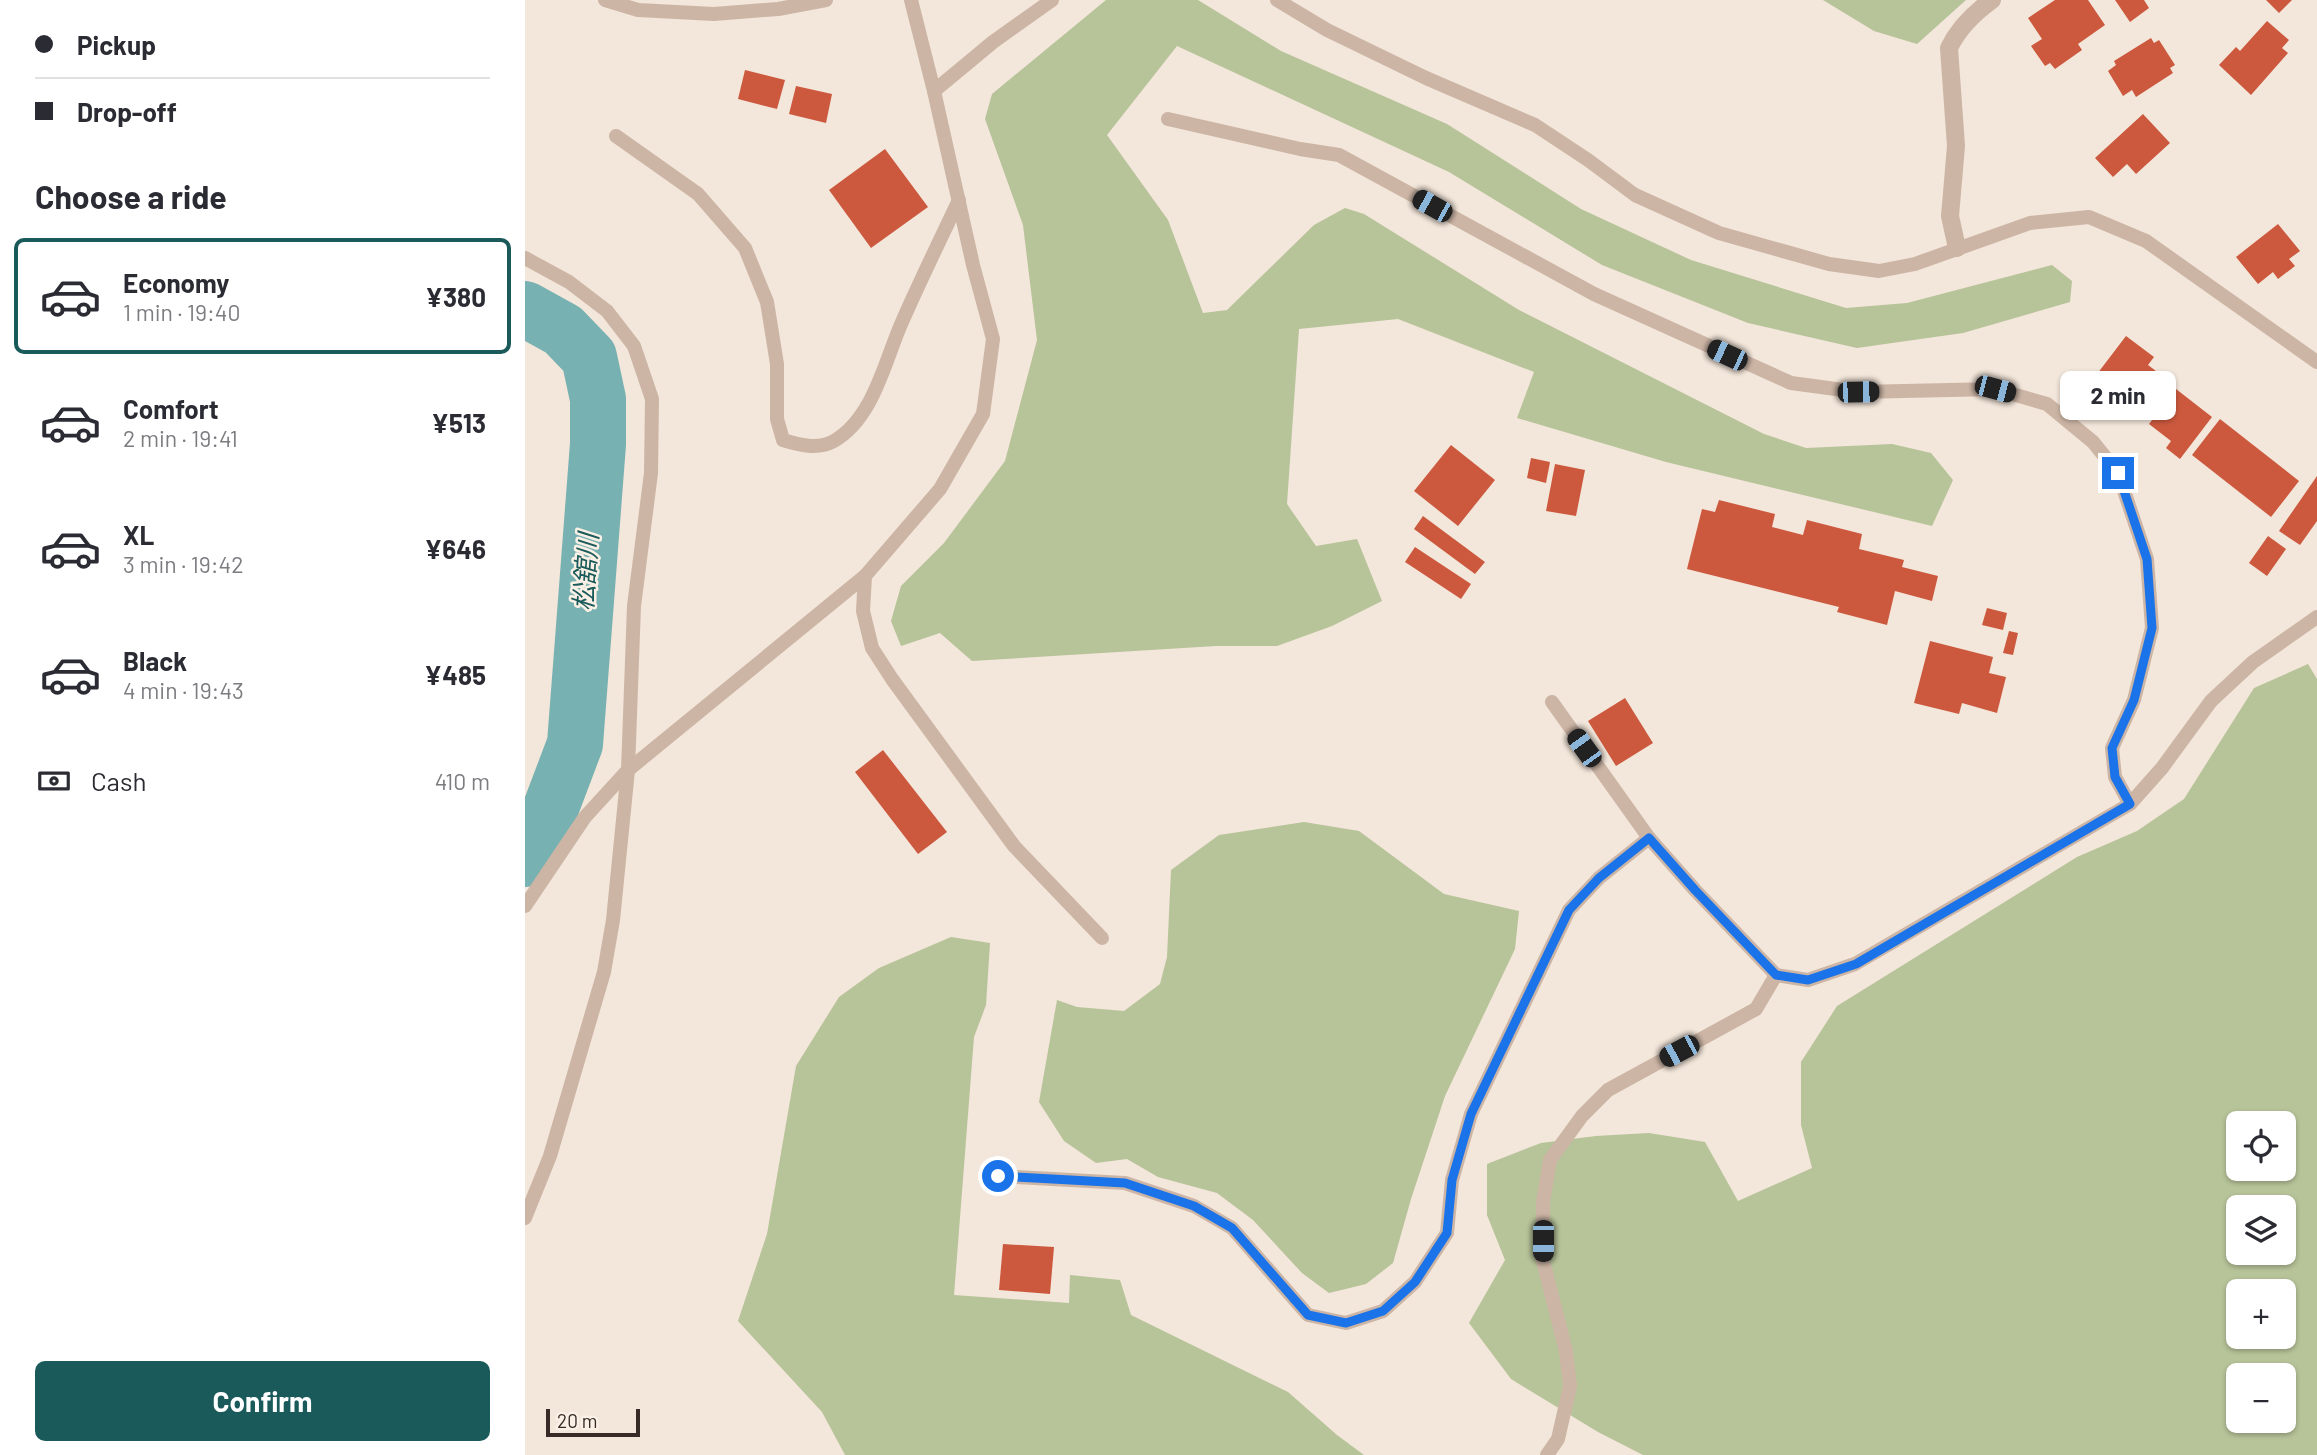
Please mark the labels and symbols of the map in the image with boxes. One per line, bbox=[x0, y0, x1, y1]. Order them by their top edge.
car bbox=[1409, 187, 1456, 225]
car bbox=[1704, 337, 1751, 373]
callout: 2 min bbox=[2060, 372, 2176, 420]
car bbox=[1972, 373, 2019, 405]
car bbox=[1837, 381, 1880, 403]
route end bbox=[2102, 457, 2134, 489]
water label: 松舘川 bbox=[566, 529, 603, 612]
car bbox=[1564, 725, 1605, 771]
car bbox=[1656, 1032, 1703, 1070]
route start bbox=[982, 1160, 1014, 1192]
car bbox=[1533, 1220, 1554, 1262]
scale bar bbox=[546, 1406, 641, 1438]

